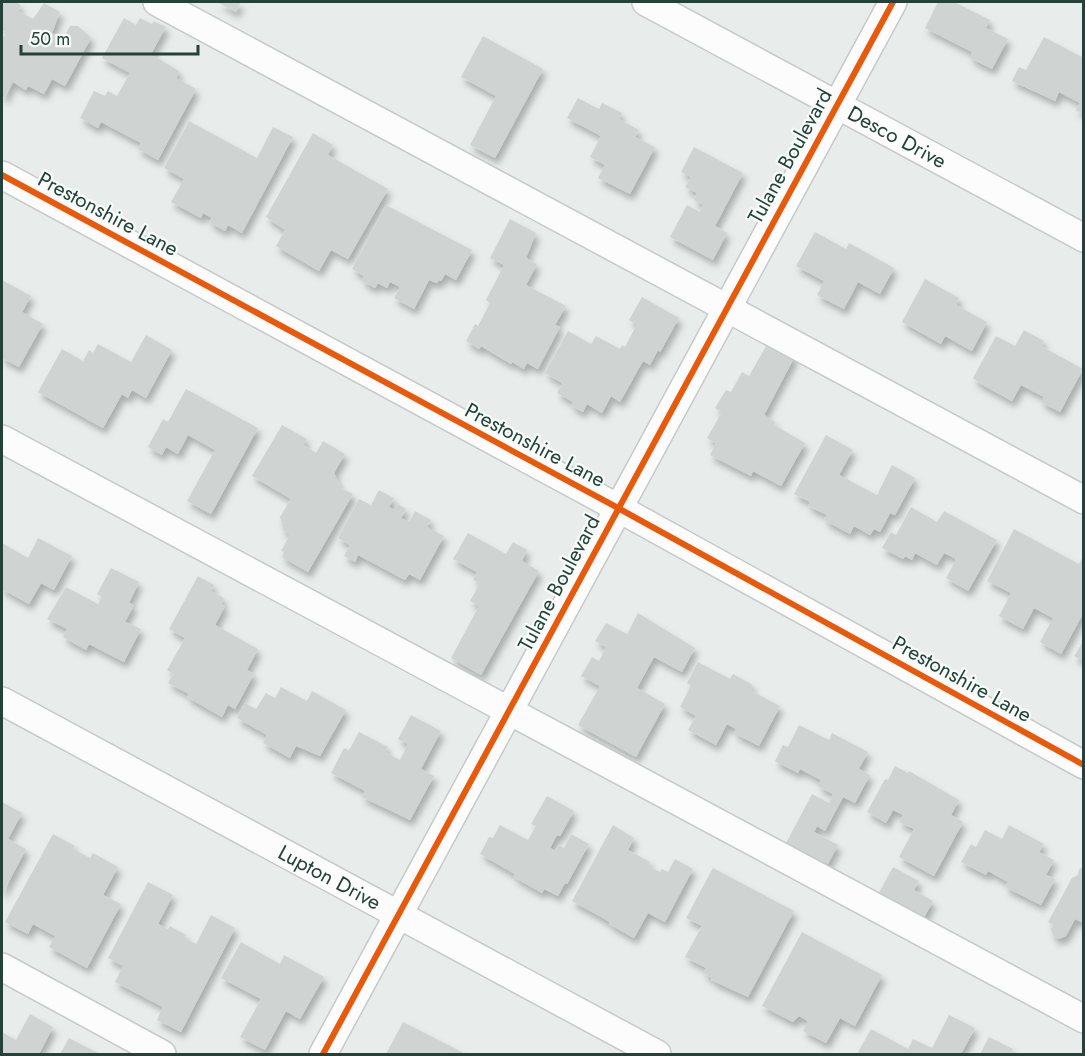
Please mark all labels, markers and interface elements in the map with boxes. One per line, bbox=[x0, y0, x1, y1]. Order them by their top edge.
scale bar bbox=[21, 18, 198, 56]
text: 50 m bbox=[30, 26, 70, 52]
street label: Tulane Boulevard bbox=[740, 83, 840, 229]
street label: Desco Drive bbox=[842, 98, 952, 176]
street label: Prestonshire Lane bbox=[32, 164, 184, 264]
street label: Prestonshire Lane bbox=[459, 395, 611, 495]
street label: Tulane Boulevard bbox=[510, 510, 608, 656]
street label: Prestonshire Lane bbox=[887, 628, 1037, 730]
street label: Lupton Drive bbox=[273, 838, 386, 917]

